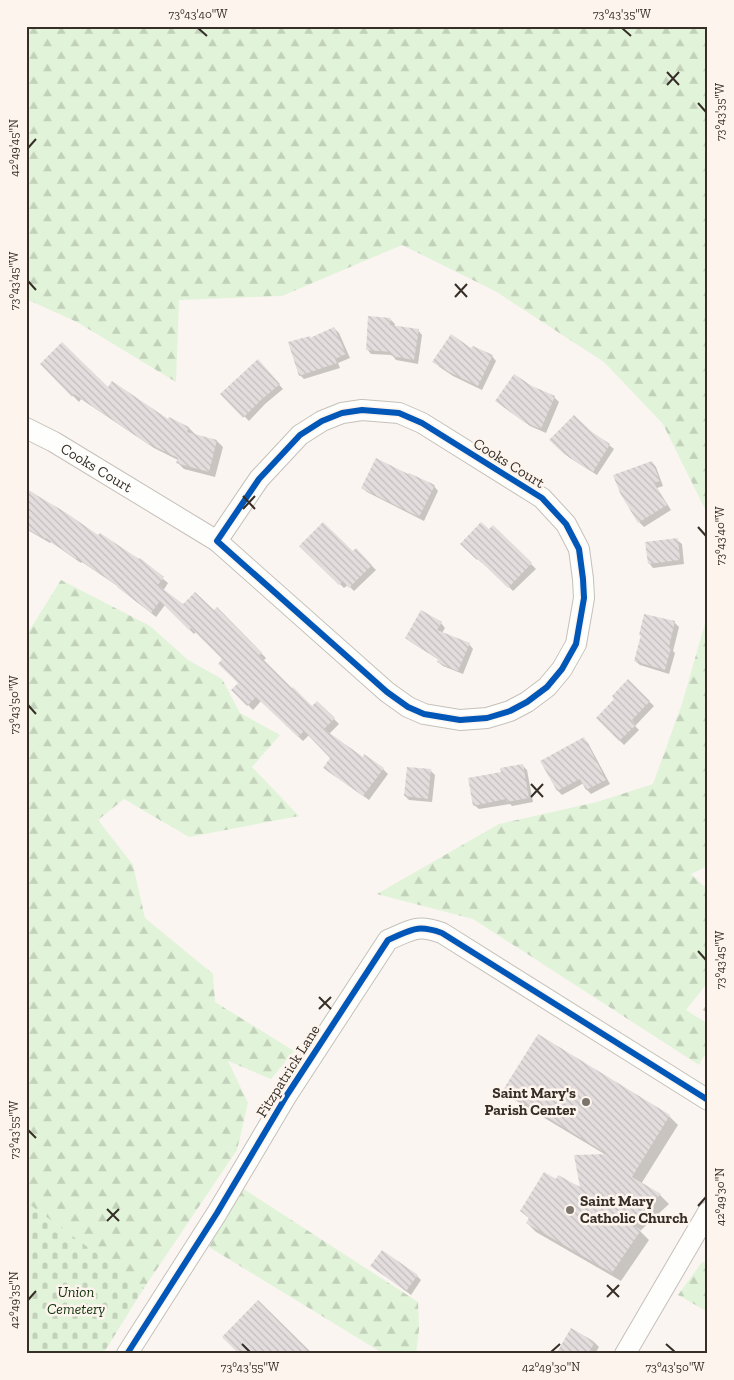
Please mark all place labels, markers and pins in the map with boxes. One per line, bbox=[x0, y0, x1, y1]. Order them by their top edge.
place label: Saint Mary's Parish Center bbox=[484, 1084, 576, 1119]
marker: Saint Mary's Parish Center bbox=[580, 1096, 592, 1108]
place label: Saint Mary Catholic Church bbox=[580, 1192, 688, 1227]
marker: Saint Mary Catholic Church bbox=[564, 1204, 576, 1216]

